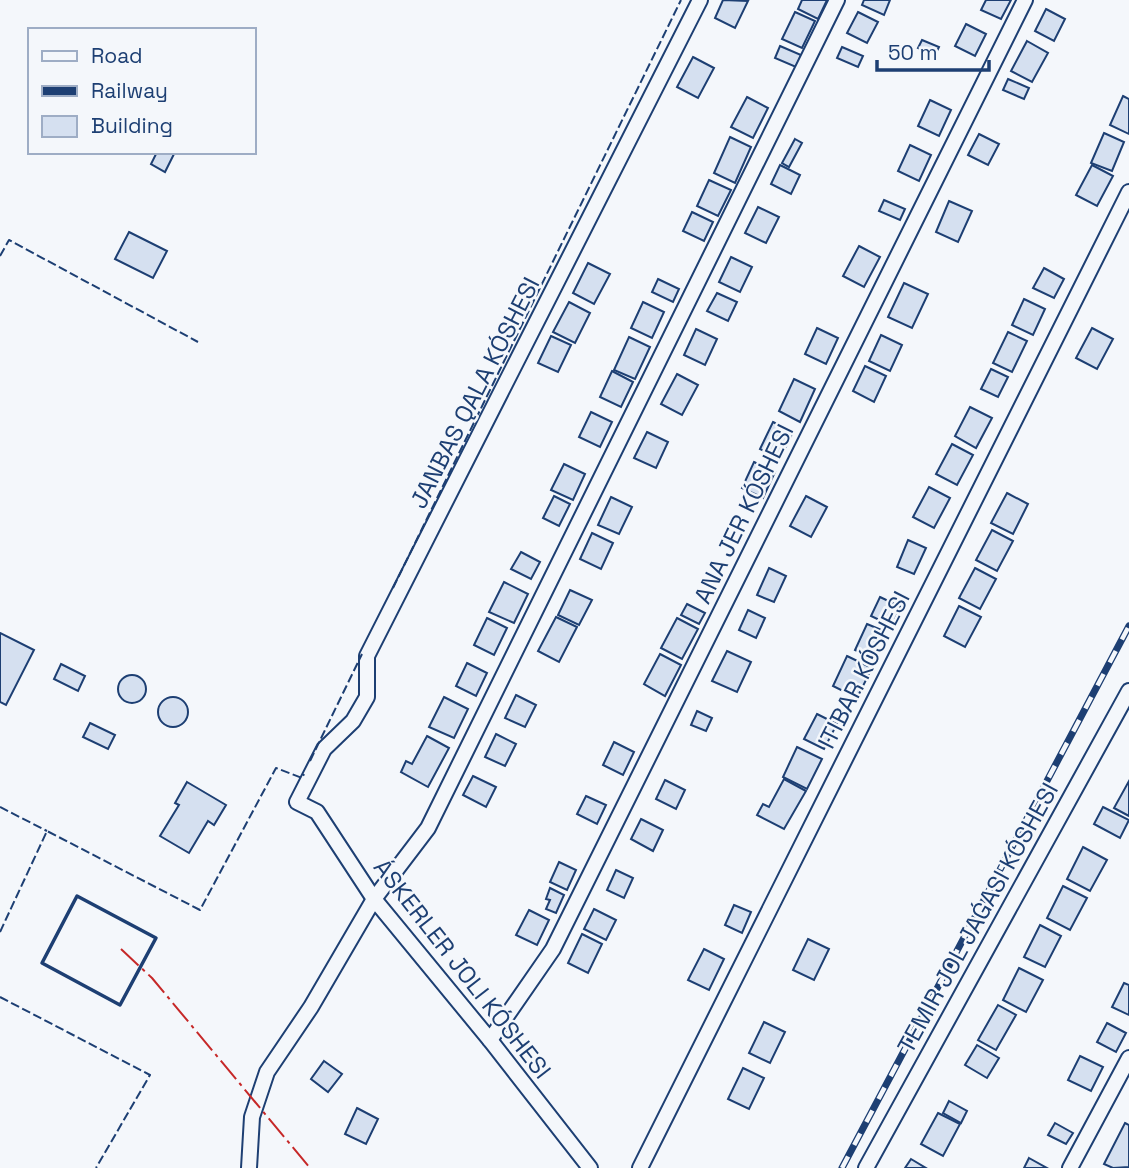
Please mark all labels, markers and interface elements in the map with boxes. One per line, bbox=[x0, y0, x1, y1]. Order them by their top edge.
legend bbox=[28, 28, 256, 154]
scale bar bbox=[877, 28, 989, 72]
text: 50 m bbox=[888, 39, 938, 66]
text: Road bbox=[91, 42, 143, 69]
text: Railway bbox=[91, 77, 168, 104]
text: Building bbox=[91, 112, 173, 139]
street label: JANBAS QALA KÓSHESI bbox=[403, 272, 546, 514]
street label: ANA JER KÓSHESI bbox=[687, 419, 800, 608]
street label: ITIBAR KÓSHESI bbox=[811, 586, 917, 754]
street label: TEMIR JOL JAǴASI KÓSHESI bbox=[890, 777, 1065, 1059]
street label: ÁSKERLER JOLI KÓSHESI bbox=[367, 853, 558, 1085]

